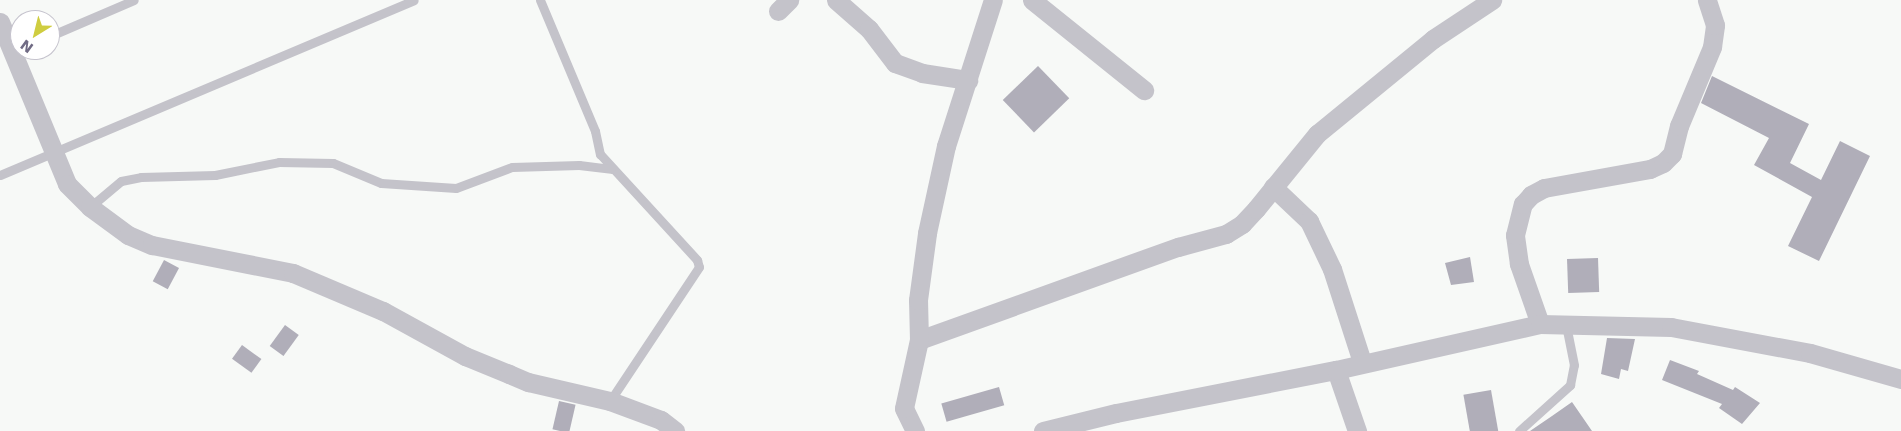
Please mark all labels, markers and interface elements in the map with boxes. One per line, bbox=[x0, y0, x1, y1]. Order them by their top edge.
north arrow bbox=[10, 10, 60, 60]
text: N bbox=[17, 36, 36, 56]

